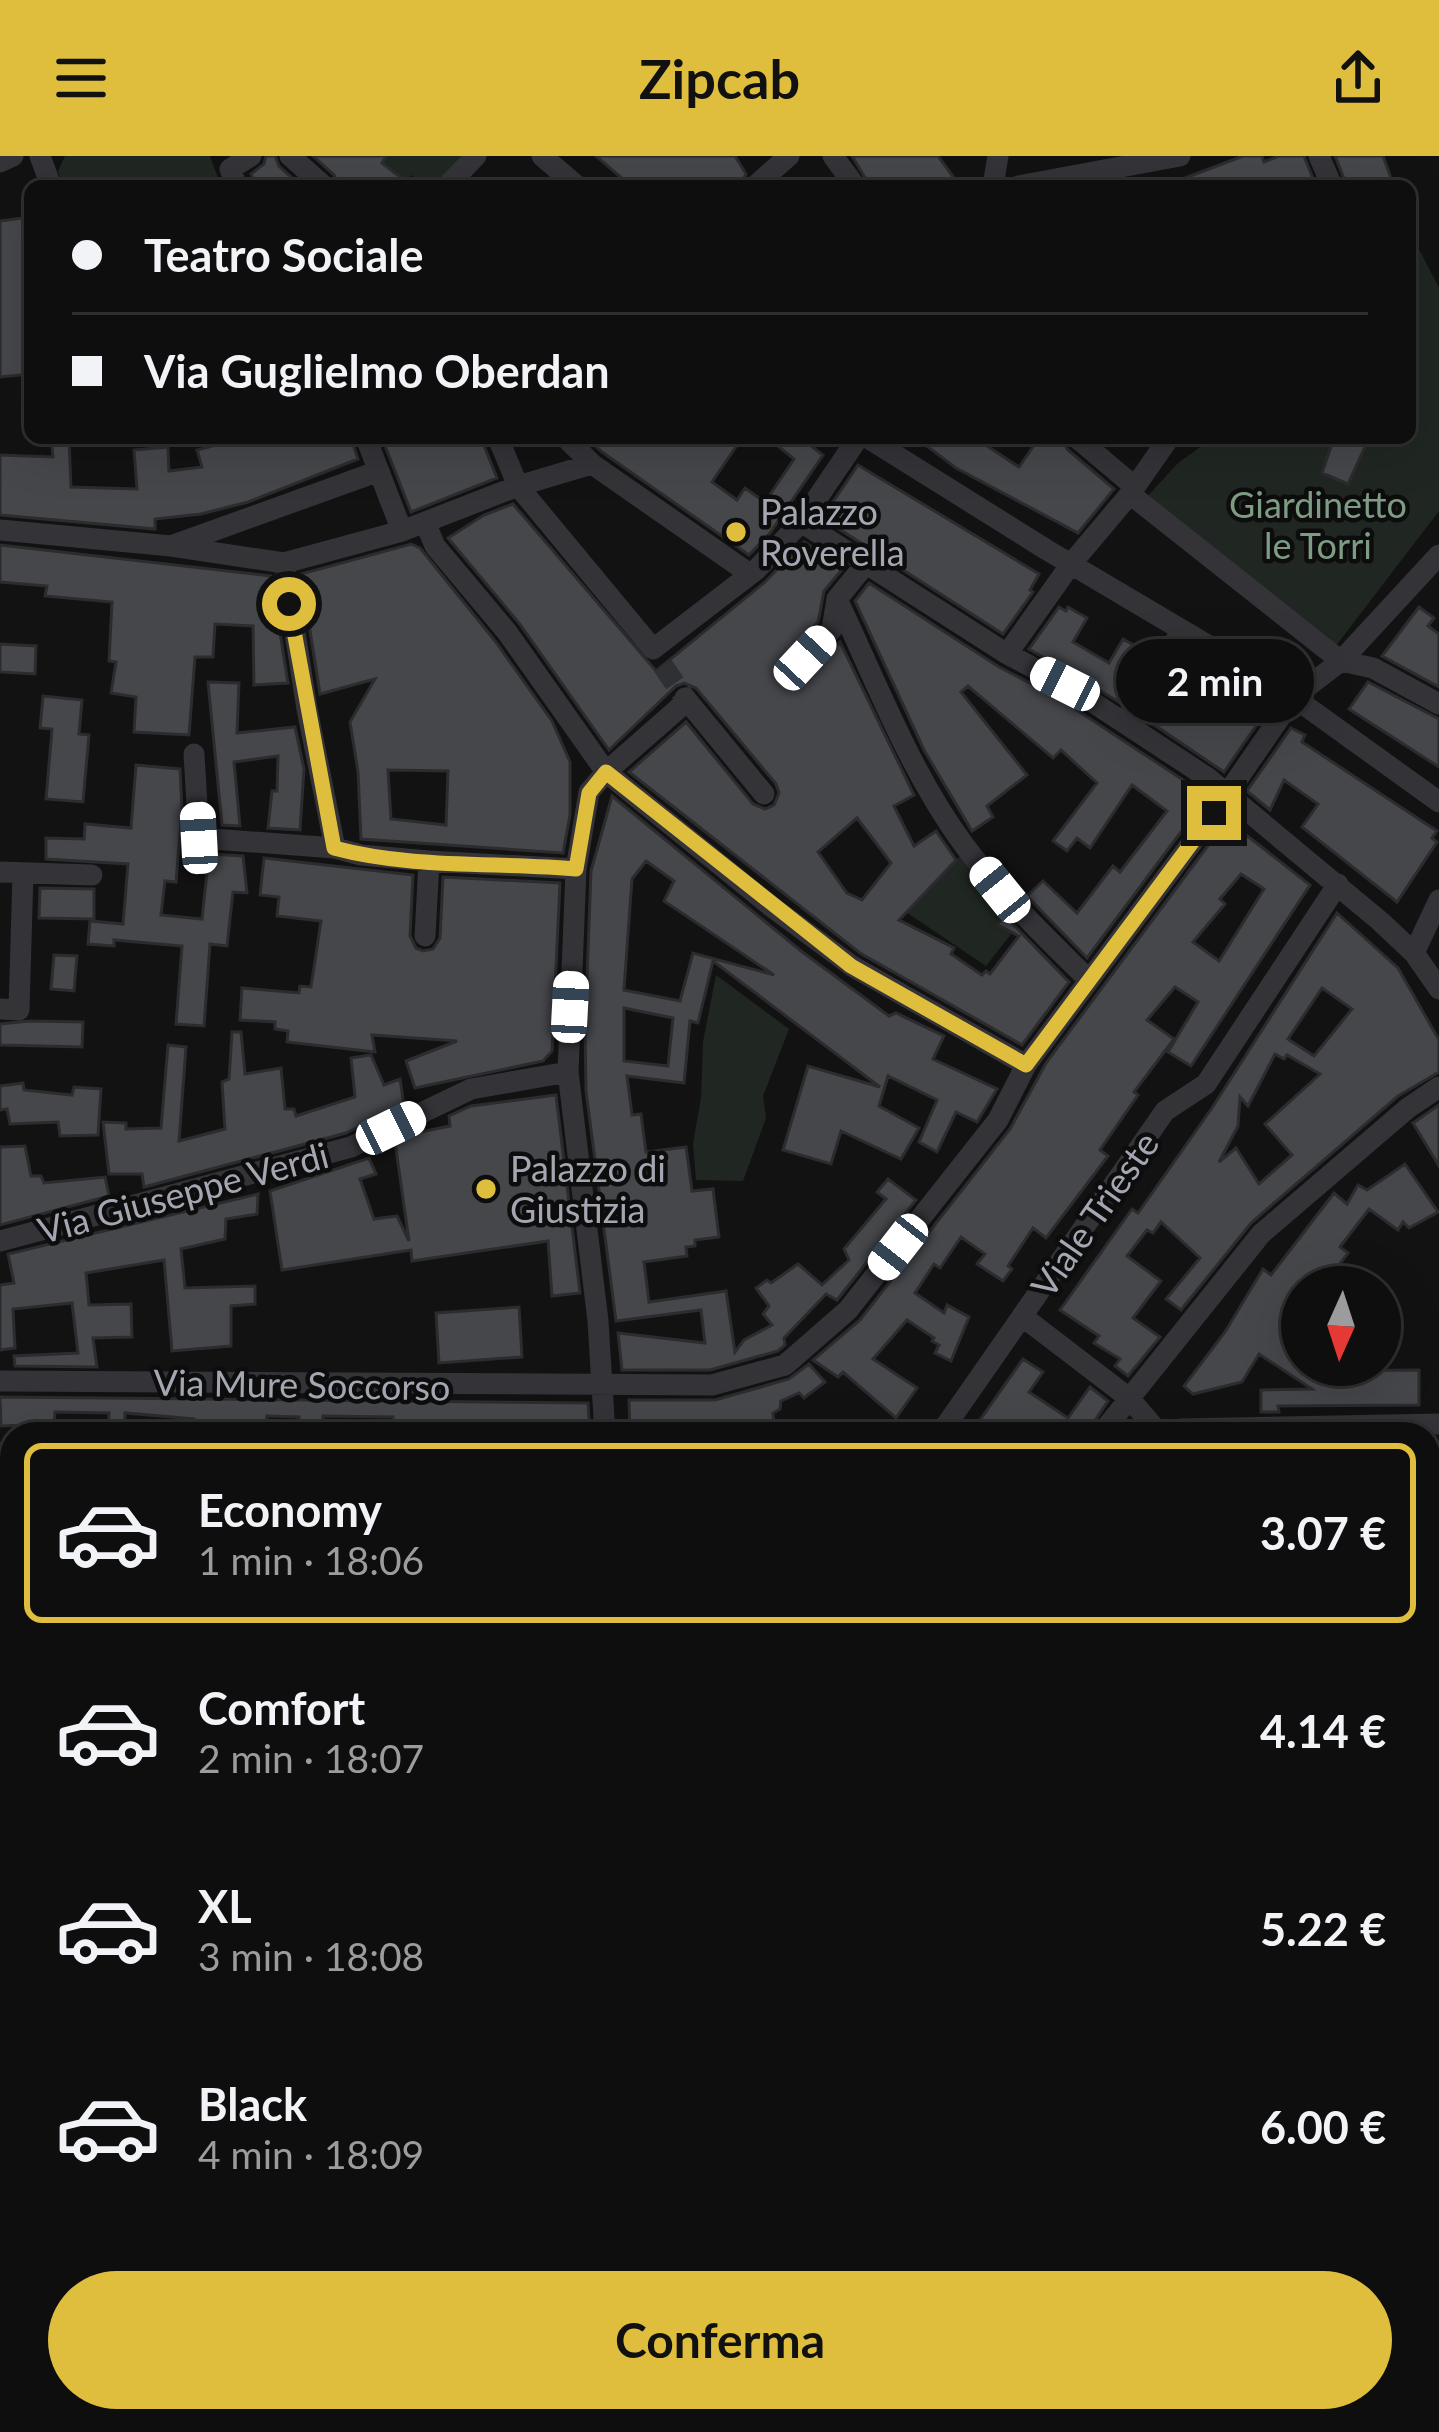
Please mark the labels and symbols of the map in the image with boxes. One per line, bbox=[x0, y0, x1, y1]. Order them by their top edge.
park label: Giardinetto le Torri bbox=[1229, 482, 1407, 567]
place label: Palazzo Roverella bbox=[760, 489, 905, 574]
marker: Palazzo Roverella bbox=[723, 519, 749, 545]
route start bbox=[262, 577, 316, 631]
car bbox=[767, 619, 843, 697]
callout: 2 min bbox=[1115, 639, 1313, 723]
car bbox=[1025, 652, 1105, 716]
route end bbox=[1187, 786, 1241, 840]
car bbox=[179, 801, 219, 875]
car bbox=[963, 851, 1037, 929]
car bbox=[550, 970, 590, 1044]
car bbox=[351, 1096, 431, 1160]
street label: Viale Trieste bbox=[1021, 1123, 1167, 1305]
street label: Via Giuseppe Verdi bbox=[33, 1132, 333, 1252]
place label: Palazzo di Giustizia bbox=[510, 1146, 666, 1231]
marker: Palazzo di Giustizia bbox=[473, 1176, 499, 1202]
car bbox=[862, 1208, 934, 1286]
north arrow bbox=[1281, 1266, 1401, 1386]
street label: Via Mure Soccorso bbox=[153, 1359, 451, 1409]

